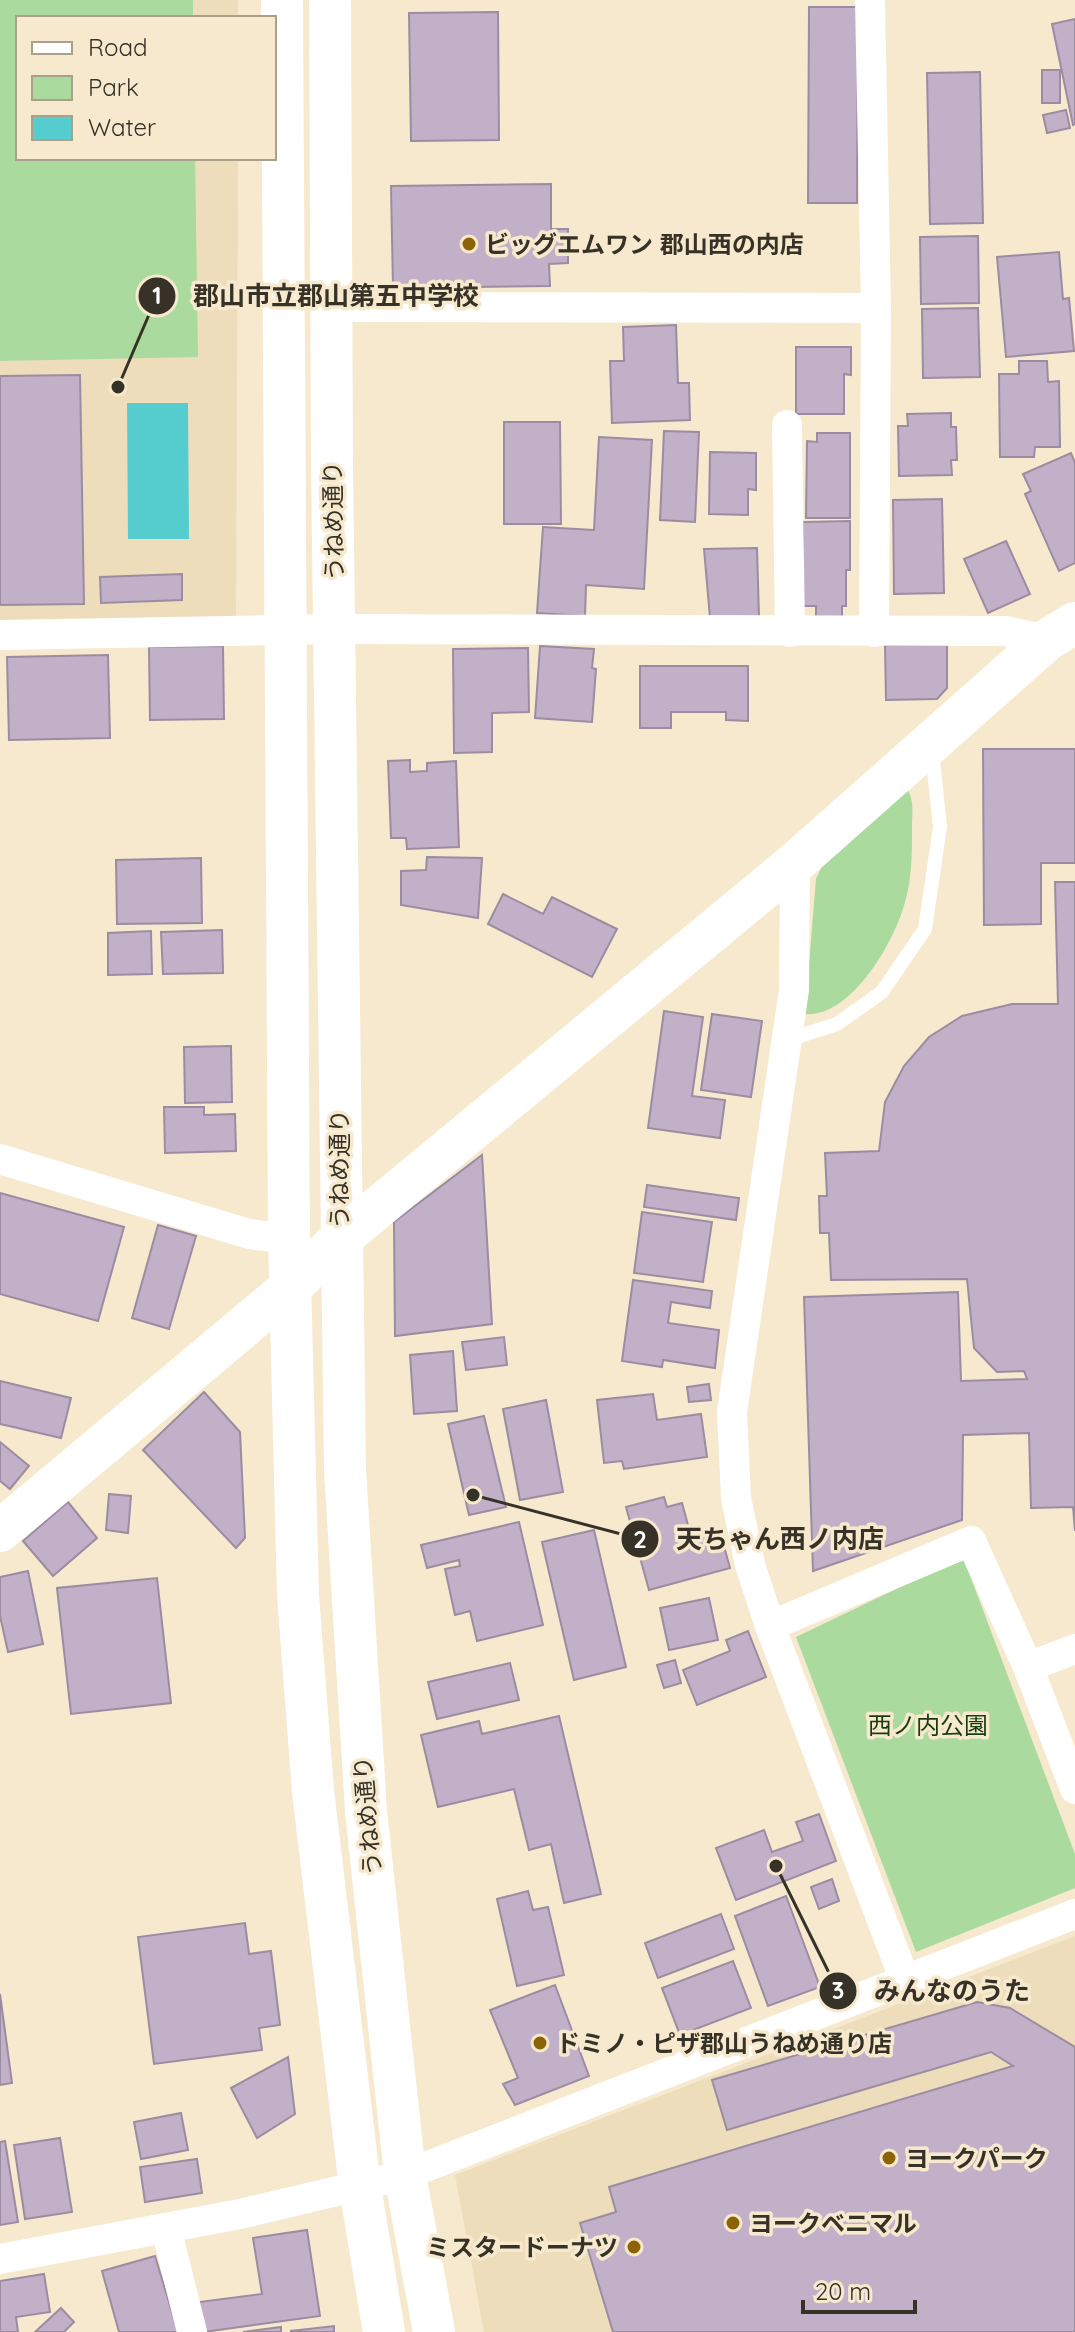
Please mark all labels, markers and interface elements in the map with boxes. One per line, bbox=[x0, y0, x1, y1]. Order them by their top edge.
legend bbox=[16, 16, 276, 160]
text: Road bbox=[88, 32, 148, 62]
text: Park bbox=[88, 72, 139, 102]
text: Water bbox=[88, 112, 156, 142]
place label: ビッグエムワン 郡山西の内店 bbox=[485, 229, 804, 259]
marker: ビッグエムワン 郡山西の内店 bbox=[460, 235, 478, 253]
callout: 郡山市立郡山第五中学校 bbox=[137, 271, 495, 321]
text: 郡山市立郡山第五中学校 bbox=[193, 279, 479, 312]
text: 1 bbox=[152, 280, 162, 310]
street label: うねめ通り bbox=[317, 461, 349, 581]
street label: うねめ通り bbox=[324, 1109, 354, 1229]
callout: 天ちゃん西ノ内店 bbox=[620, 1514, 900, 1564]
text: 天ちゃん西ノ内店 bbox=[676, 1522, 884, 1555]
text: 2 bbox=[633, 1524, 647, 1554]
park label: 西ノ内公園 bbox=[868, 1710, 988, 1740]
street label: うねめ通り bbox=[347, 1755, 387, 1877]
callout: みんなのうた bbox=[818, 1966, 1046, 2016]
text: みんなのうた bbox=[874, 1974, 1030, 2007]
text: 3 bbox=[832, 1975, 844, 2005]
place label: ドミノ・ピザ郡山うねめ通り店 bbox=[556, 2028, 892, 2058]
marker: ドミノ・ピザ郡山うねめ通り店 bbox=[531, 2034, 549, 2052]
place label: ヨークパーク bbox=[905, 2143, 1048, 2173]
marker: ヨークパーク bbox=[880, 2149, 898, 2167]
place label: ヨークベニマル bbox=[749, 2208, 917, 2238]
marker: ヨークベニマル bbox=[724, 2214, 742, 2232]
place label: ミスタードーナツ bbox=[426, 2232, 618, 2262]
marker: ミスタードーナツ bbox=[625, 2238, 643, 2256]
scale bar bbox=[803, 2264, 915, 2314]
text: 20 m bbox=[815, 2276, 871, 2306]

